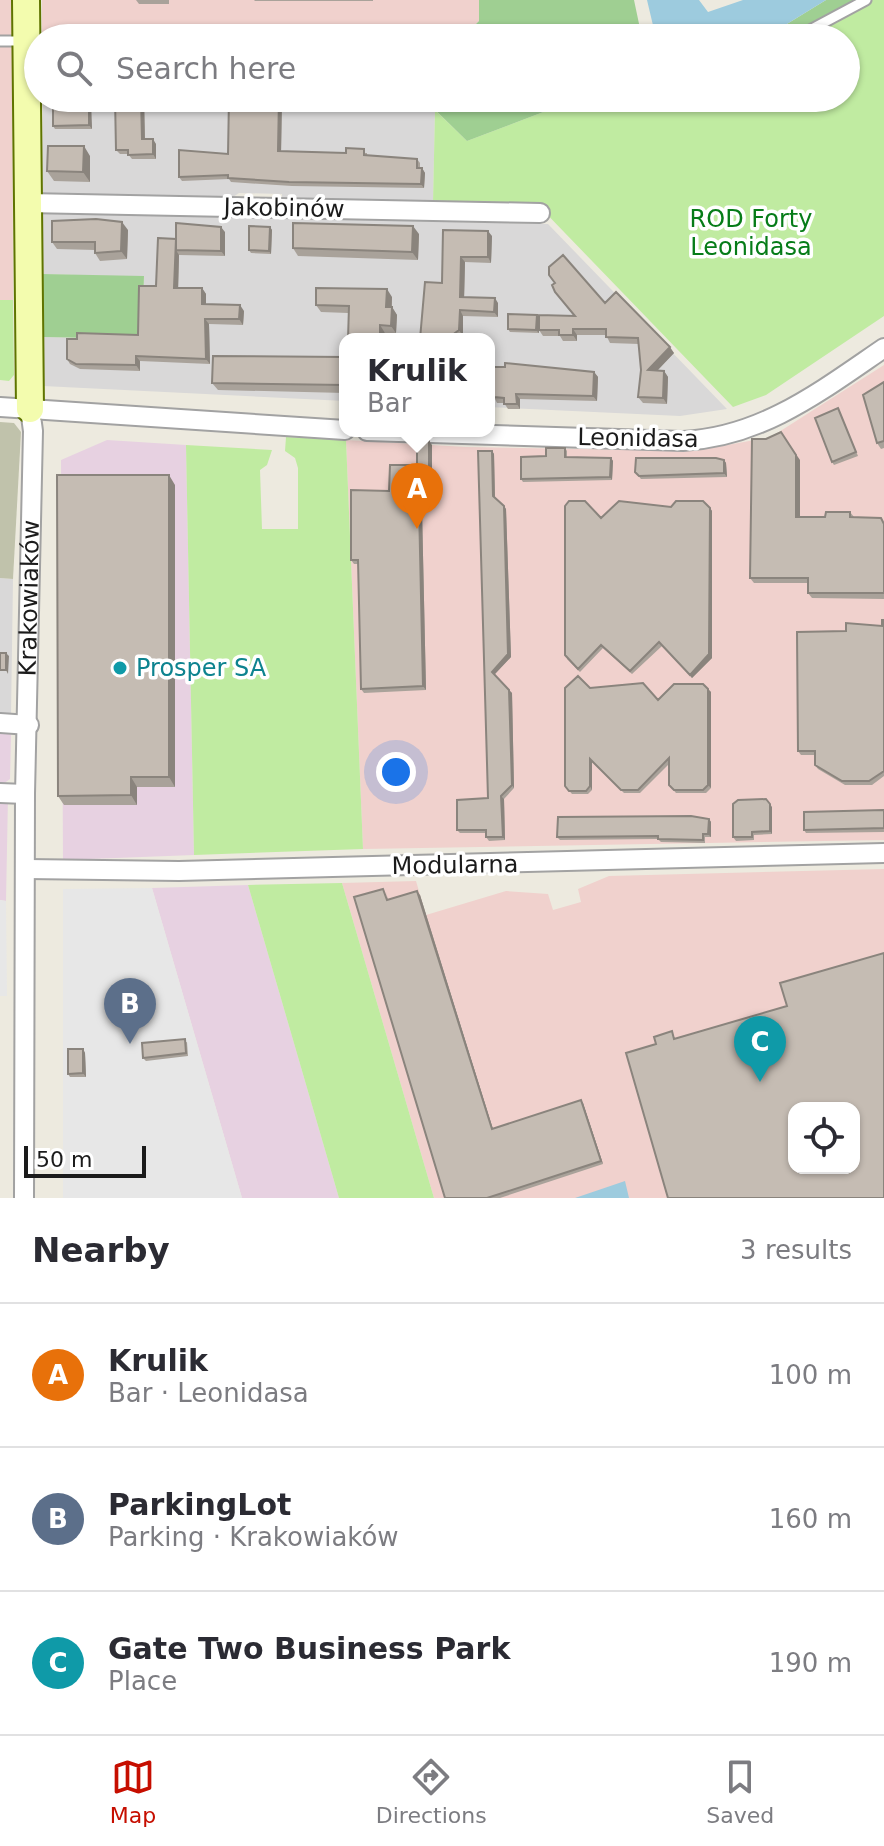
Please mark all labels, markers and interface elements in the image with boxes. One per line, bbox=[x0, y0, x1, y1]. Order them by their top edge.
search box bbox=[24, 24, 860, 112]
icon: search bbox=[52, 46, 96, 90]
text: Search here bbox=[116, 51, 296, 86]
street label: Jakobinów bbox=[221, 193, 345, 223]
park label: ROD Forty Leonidasa bbox=[690, 205, 812, 261]
popup bbox=[339, 333, 495, 437]
text: Krulik bbox=[367, 353, 467, 388]
text: Bar bbox=[367, 388, 412, 418]
street label: Leonidasa bbox=[577, 423, 699, 453]
pin: A bbox=[391, 463, 443, 529]
street label: Krakowiaków bbox=[14, 520, 45, 677]
place label: Prosper SA bbox=[136, 654, 267, 682]
marker: Prosper SA bbox=[111, 659, 129, 677]
your location bbox=[376, 752, 416, 792]
street label: Modularna bbox=[391, 850, 519, 880]
pin: B bbox=[104, 978, 156, 1044]
pin: C bbox=[734, 1016, 786, 1082]
map controls bbox=[788, 1102, 860, 1174]
button: locate bbox=[788, 1102, 860, 1174]
scale bar bbox=[24, 1142, 146, 1178]
text: 50 m bbox=[36, 1147, 92, 1172]
text: Nearby bbox=[32, 1230, 170, 1270]
text: 3 results bbox=[740, 1235, 852, 1265]
text: Krulik bbox=[108, 1343, 208, 1378]
text: A bbox=[48, 1360, 68, 1390]
text: 100 m bbox=[769, 1360, 852, 1390]
text: Bar · Leonidasa bbox=[108, 1378, 309, 1408]
text: ParkingLot bbox=[108, 1487, 291, 1522]
text: B bbox=[48, 1504, 68, 1534]
text: 160 m bbox=[769, 1504, 852, 1534]
text: Parking · Krakowiaków bbox=[108, 1522, 399, 1552]
text: Gate Two Business Park bbox=[108, 1631, 510, 1666]
text: C bbox=[48, 1648, 68, 1678]
text: 190 m bbox=[769, 1648, 852, 1678]
text: Place bbox=[108, 1666, 177, 1696]
tab: Map bbox=[110, 1755, 156, 1828]
tab: Directions bbox=[376, 1755, 487, 1828]
tab: Saved bbox=[706, 1755, 774, 1828]

